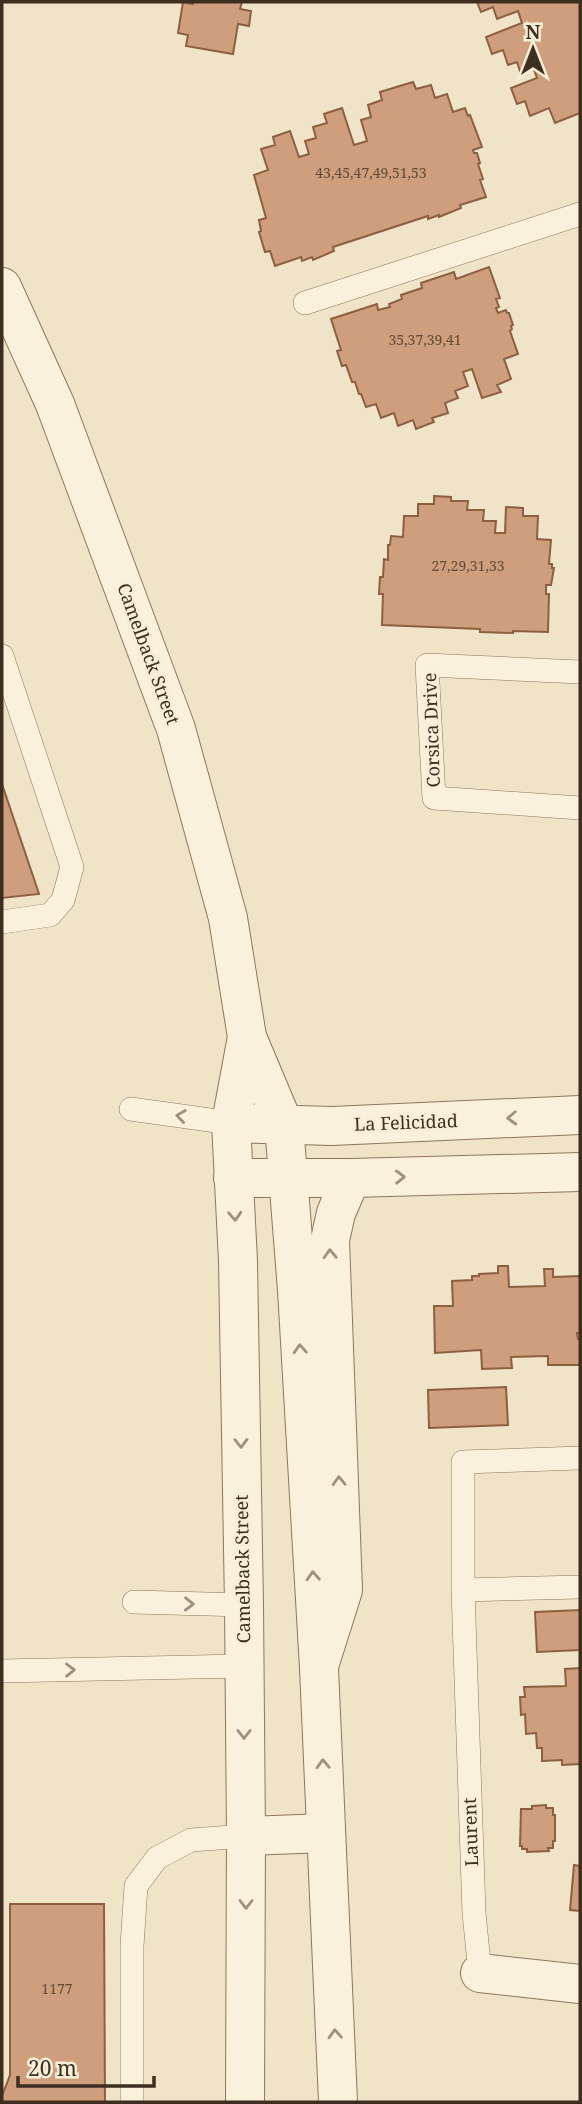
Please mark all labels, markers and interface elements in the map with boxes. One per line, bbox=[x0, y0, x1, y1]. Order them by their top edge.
north arrow bbox=[498, 14, 568, 84]
text: N bbox=[526, 19, 541, 45]
house number: 43,45,47,49,51,53 bbox=[315, 163, 427, 182]
house number: 35,37,39,41 bbox=[388, 330, 462, 349]
house number: 27,29,31,33 bbox=[431, 556, 505, 575]
street label: Camelback Street bbox=[112, 580, 186, 728]
street label: Corsica Drive bbox=[417, 672, 445, 788]
street label: La Felicidad bbox=[354, 1108, 458, 1136]
one-way arrow bbox=[176, 1109, 187, 1124]
one-way arrow bbox=[506, 1111, 517, 1126]
one-way arrow bbox=[395, 1169, 405, 1185]
one-way arrow bbox=[228, 1210, 243, 1221]
one-way arrow bbox=[323, 1248, 338, 1259]
one-way arrow bbox=[293, 1343, 308, 1354]
one-way arrow bbox=[233, 1438, 249, 1449]
one-way arrow bbox=[331, 1476, 346, 1487]
street label: Camelback Street bbox=[229, 1494, 255, 1644]
one-way arrow bbox=[306, 1570, 321, 1581]
one-way arrow bbox=[184, 1596, 195, 1611]
one-way arrow bbox=[65, 1662, 76, 1678]
one-way arrow bbox=[236, 1730, 252, 1740]
one-way arrow bbox=[315, 1759, 330, 1770]
street label: Laurent bbox=[457, 1797, 483, 1867]
one-way arrow bbox=[238, 1899, 254, 1910]
house number: 1177 bbox=[41, 1979, 73, 1998]
one-way arrow bbox=[328, 2028, 343, 2039]
scale bar bbox=[18, 2044, 154, 2088]
text: 20 m bbox=[28, 2054, 77, 2082]

